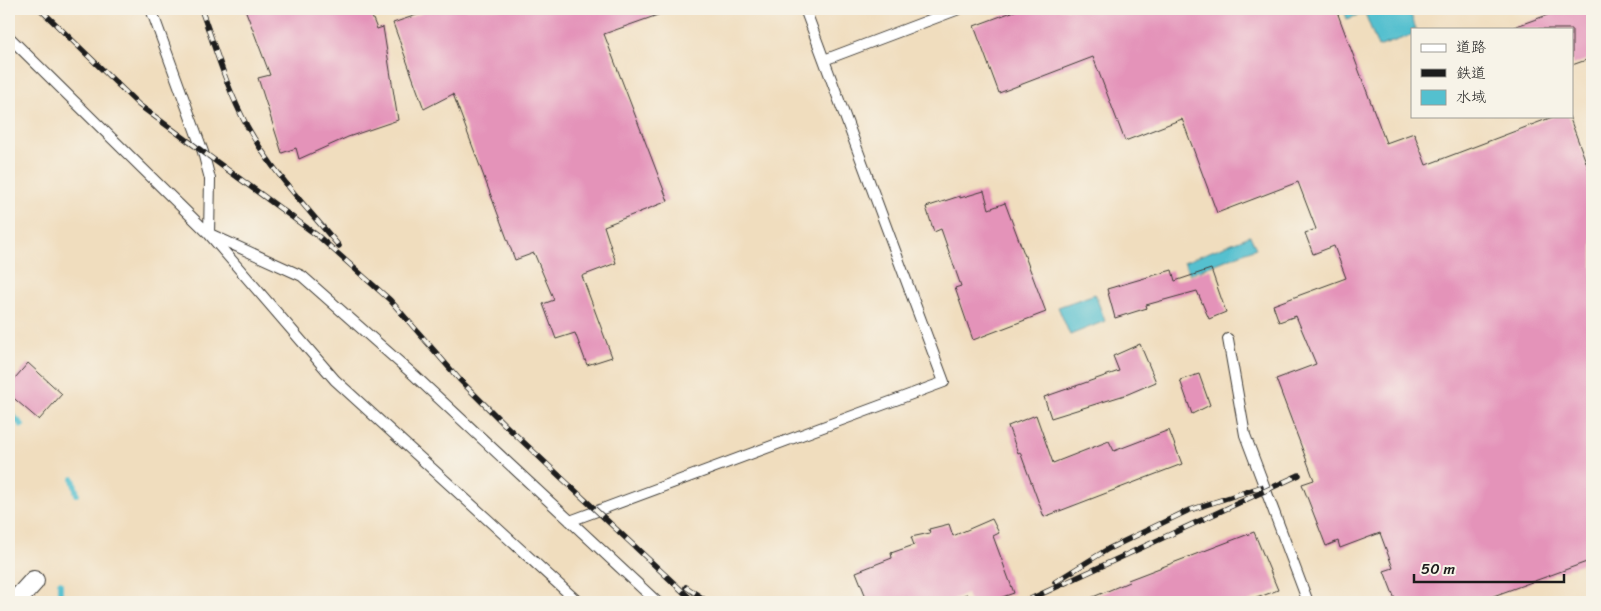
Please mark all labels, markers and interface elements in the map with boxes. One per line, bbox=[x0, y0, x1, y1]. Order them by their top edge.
legend bbox=[1411, 28, 1574, 118]
text: 道路 bbox=[1456, 34, 1486, 60]
text: 鉄道 bbox=[1456, 60, 1486, 86]
text: 水域 bbox=[1456, 84, 1486, 110]
scale bar bbox=[1414, 551, 1564, 583]
text: 50 m bbox=[1421, 556, 1456, 582]

